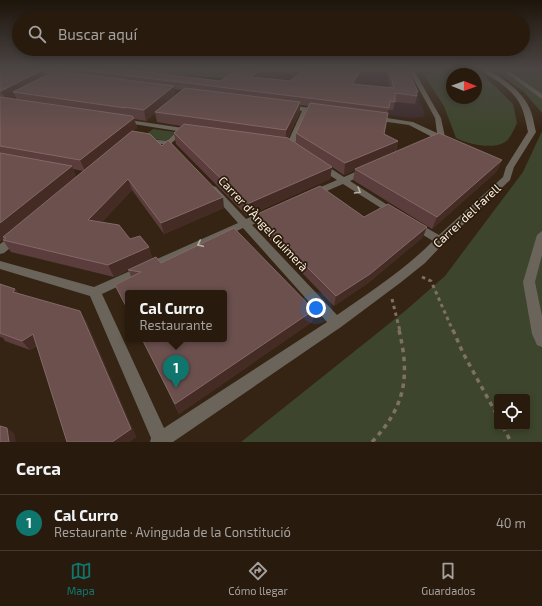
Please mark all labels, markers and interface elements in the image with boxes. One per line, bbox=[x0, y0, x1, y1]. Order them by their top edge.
search box bbox=[12, 12, 530, 56]
icon: search bbox=[26, 23, 48, 45]
text: Buscar aquí bbox=[58, 25, 137, 43]
north arrow bbox=[446, 68, 482, 104]
street label: Carrer d'Àngel Guimerà bbox=[216, 173, 311, 274]
street label: Carrer del Farell bbox=[430, 180, 503, 250]
one-way arrow bbox=[354, 186, 361, 193]
one-way arrow bbox=[197, 239, 205, 247]
popup bbox=[125, 290, 227, 342]
your location bbox=[306, 298, 326, 318]
text: Cal Curro bbox=[140, 299, 204, 317]
text: Restaurante bbox=[140, 317, 212, 333]
pin: 1 bbox=[163, 355, 189, 388]
map controls bbox=[494, 394, 530, 430]
button: locate bbox=[494, 394, 530, 430]
text: Cerca bbox=[16, 458, 61, 478]
text: Cal Curro bbox=[54, 506, 118, 524]
text: 1 bbox=[26, 515, 32, 531]
text: 40 m bbox=[496, 515, 526, 531]
text: Restaurante · Avinguda de la Constitució bbox=[54, 524, 291, 540]
tab: Mapa bbox=[67, 560, 95, 597]
tab: Cómo llegar bbox=[228, 560, 288, 597]
tab: Guardados bbox=[421, 560, 475, 597]

